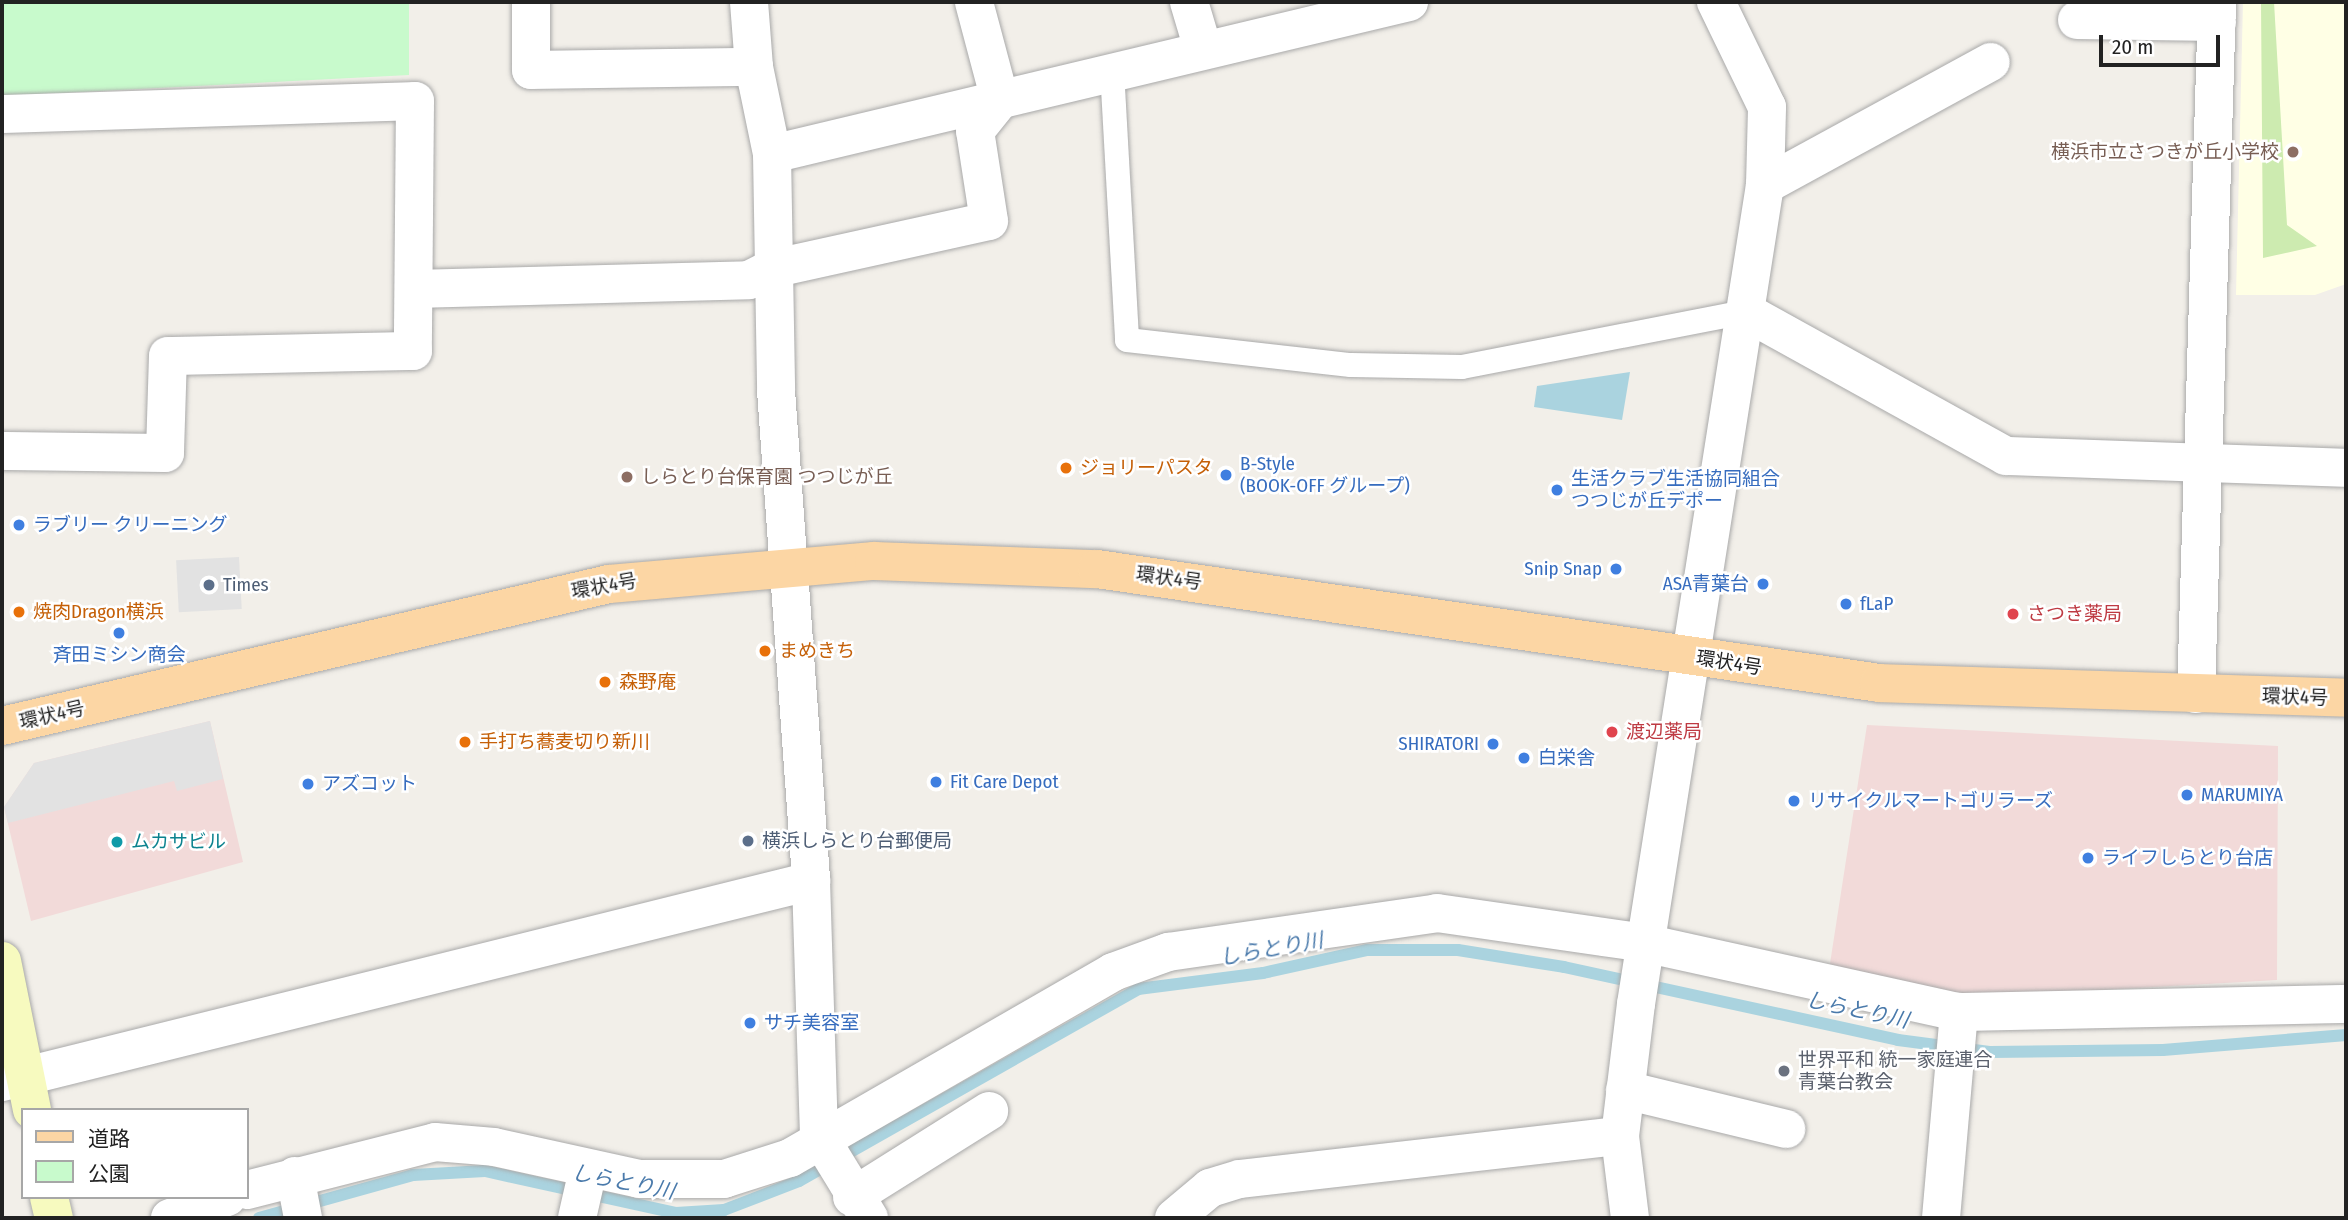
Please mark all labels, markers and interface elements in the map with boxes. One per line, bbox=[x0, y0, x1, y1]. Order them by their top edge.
scale bar bbox=[2103, 21, 2224, 65]
text: 20 m bbox=[2112, 34, 2153, 60]
place label: 横浜市立さつきが丘小学校 bbox=[2051, 141, 2279, 163]
marker: 横浜市立さつきが丘小学校 bbox=[2285, 144, 2301, 160]
place label: B-Style (BOOK-OFF グループ) bbox=[1240, 453, 1411, 497]
place label: ジョリーパスタ bbox=[1080, 457, 1213, 479]
marker: ジョリーパスタ bbox=[1058, 460, 1074, 476]
place label: しらとり台保育園 つつじが丘 bbox=[641, 466, 892, 488]
marker: B-Style (BOOK-OFF グループ) bbox=[1218, 467, 1234, 483]
place label: 生活クラブ生活協同組合 つつじが丘デポー bbox=[1571, 468, 1780, 512]
marker: しらとり台保育園 つつじが丘 bbox=[619, 469, 635, 485]
marker: 生活クラブ生活協同組合 つつじが丘デポー bbox=[1549, 482, 1565, 498]
place label: ラブリー クリーニング bbox=[33, 514, 227, 536]
marker: ラブリー クリーニング bbox=[11, 517, 27, 533]
place label: Snip Snap bbox=[1524, 558, 1602, 580]
marker: Snip Snap bbox=[1608, 561, 1624, 577]
street label: 環状4号 bbox=[1135, 562, 1203, 594]
street label: 環状4号 bbox=[569, 569, 639, 603]
place label: ASA青葉台 bbox=[1663, 573, 1749, 595]
place label: Times bbox=[223, 574, 269, 596]
marker: ASA青葉台 bbox=[1755, 576, 1771, 592]
marker: Times bbox=[201, 577, 217, 593]
place label: fLaP bbox=[1860, 593, 1893, 615]
marker: fLaP bbox=[1838, 596, 1854, 612]
place label: 焼肉Dragon横浜 bbox=[33, 601, 164, 623]
place label: さつき薬局 bbox=[2027, 603, 2122, 625]
marker: 焼肉Dragon横浜 bbox=[11, 604, 27, 620]
marker: さつき薬局 bbox=[2005, 606, 2021, 622]
marker: 斉田ミシン商会 bbox=[111, 625, 127, 641]
place label: まめきち bbox=[779, 640, 855, 662]
marker: まめきち bbox=[757, 643, 773, 659]
place label: 斉田ミシン商会 bbox=[53, 644, 185, 666]
street label: 環状4号 bbox=[1695, 647, 1763, 679]
place label: 森野庵 bbox=[619, 671, 676, 693]
marker: 森野庵 bbox=[597, 674, 613, 690]
street label: 環状4号 bbox=[2262, 684, 2328, 710]
street label: 環状4号 bbox=[17, 696, 87, 734]
place label: 渡辺薬局 bbox=[1626, 721, 1702, 743]
marker: 渡辺薬局 bbox=[1604, 724, 1620, 740]
place label: 手打ち蕎麦切り新川 bbox=[479, 731, 650, 753]
place label: SHIRATORI bbox=[1398, 733, 1479, 755]
marker: 手打ち蕎麦切り新川 bbox=[457, 734, 473, 750]
marker: SHIRATORI bbox=[1485, 736, 1501, 752]
place label: 白栄舎 bbox=[1538, 747, 1595, 769]
marker: 白栄舎 bbox=[1516, 750, 1532, 766]
place label: Fit Care Depot bbox=[950, 771, 1059, 793]
place label: アズコット bbox=[322, 773, 417, 795]
marker: Fit Care Depot bbox=[928, 774, 944, 790]
marker: アズコット bbox=[300, 776, 316, 792]
place label: MARUMIYA bbox=[2201, 784, 2283, 806]
marker: MARUMIYA bbox=[2179, 787, 2195, 803]
place label: リサイクルマートゴリラーズ bbox=[1808, 790, 2055, 812]
marker: リサイクルマートゴリラーズ bbox=[1786, 793, 1802, 809]
place label: 横浜しらとり台郵便局 bbox=[762, 830, 952, 852]
place label: ムカサビル bbox=[131, 831, 226, 853]
marker: 横浜しらとり台郵便局 bbox=[740, 833, 756, 849]
marker: ムカサビル bbox=[109, 834, 125, 850]
place label: ライフしらとり台店 bbox=[2102, 847, 2273, 869]
marker: ライフしらとり台店 bbox=[2080, 850, 2096, 866]
water label: しらとり川 bbox=[1217, 927, 1325, 971]
water label: しらとり川 bbox=[1803, 987, 1911, 1033]
place label: サチ美容室 bbox=[764, 1012, 859, 1034]
marker: サチ美容室 bbox=[742, 1015, 758, 1031]
place label: 世界平和 統一家庭連合 青葉台教会 bbox=[1798, 1049, 1992, 1093]
marker: 世界平和 統一家庭連合 青葉台教会 bbox=[1776, 1063, 1792, 1079]
legend bbox=[21, 1108, 248, 1199]
text: 道路 bbox=[88, 1126, 130, 1152]
water label: しらとり川 bbox=[569, 1160, 677, 1204]
text: 公園 bbox=[88, 1161, 130, 1187]

